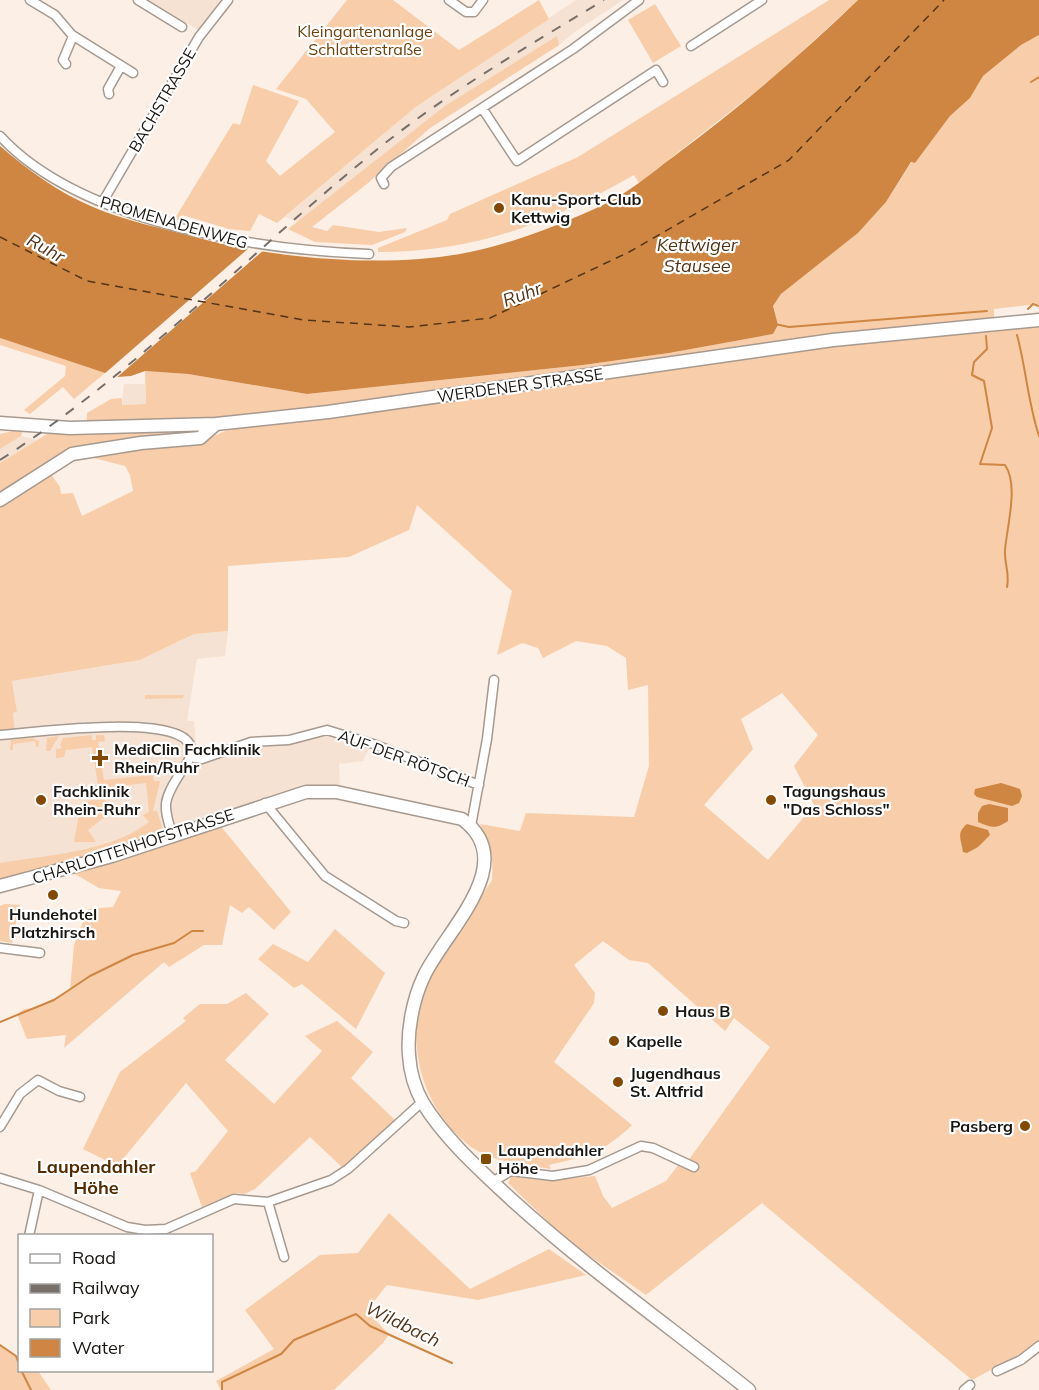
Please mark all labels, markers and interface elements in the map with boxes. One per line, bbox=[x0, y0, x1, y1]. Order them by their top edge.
park label: Kleingartenanlage Schlatterstraße bbox=[297, 21, 433, 59]
street label: BACHSTRASSE bbox=[124, 44, 200, 156]
place label: Kanu-Sport-Club Kettwig bbox=[511, 189, 642, 227]
street label: PROMENADENWEG bbox=[98, 191, 250, 253]
marker: Kanu-Sport-Club Kettwig bbox=[492, 201, 506, 215]
water label: Ruhr bbox=[23, 228, 70, 268]
water label: Kettwiger Stausee bbox=[657, 233, 739, 277]
water label: Ruhr bbox=[499, 276, 546, 312]
street label: WERDENER STRASSE bbox=[436, 363, 604, 407]
street label: AUF DER RÖTSCH bbox=[336, 725, 472, 791]
place label: MediClin Fachklinik Rhein/Ruhr bbox=[114, 739, 262, 777]
marker: MediClin Fachklinik Rhein/Ruhr bbox=[91, 749, 109, 767]
place label: Fachklinik Rhein-Ruhr bbox=[53, 781, 141, 819]
place label: Tagungshaus "Das Schloss" bbox=[783, 781, 890, 819]
marker: Fachklinik Rhein-Ruhr bbox=[34, 793, 48, 807]
marker: Tagungshaus "Das Schloss" bbox=[764, 793, 778, 807]
street label: CHARLOTTENHOFSTRASSE bbox=[29, 804, 237, 888]
marker: Hundehotel Platzhirsch bbox=[46, 888, 60, 902]
place label: Hundehotel Platzhirsch bbox=[9, 904, 97, 942]
place label: Haus B bbox=[675, 1001, 730, 1021]
marker: Haus B bbox=[656, 1004, 670, 1018]
place label: Kapelle bbox=[626, 1031, 683, 1051]
marker: Kapelle bbox=[607, 1034, 621, 1048]
place label: Jugendhaus St. Altfrid bbox=[630, 1063, 721, 1101]
marker: Jugendhaus St. Altfrid bbox=[611, 1075, 625, 1089]
place label: Pasberg bbox=[950, 1116, 1013, 1136]
marker: Pasberg bbox=[1018, 1119, 1032, 1133]
place label: Laupendahler Höhe bbox=[498, 1140, 604, 1178]
marker: Laupendahler Höhe bbox=[479, 1152, 493, 1166]
district label: Laupendahler Höhe bbox=[37, 1155, 156, 1199]
legend bbox=[18, 1234, 213, 1372]
text: Road bbox=[72, 1246, 116, 1269]
text: Railway bbox=[72, 1276, 140, 1299]
water label: Wildbach bbox=[362, 1296, 444, 1352]
text: Park bbox=[72, 1306, 111, 1329]
text: Water bbox=[72, 1336, 125, 1359]

